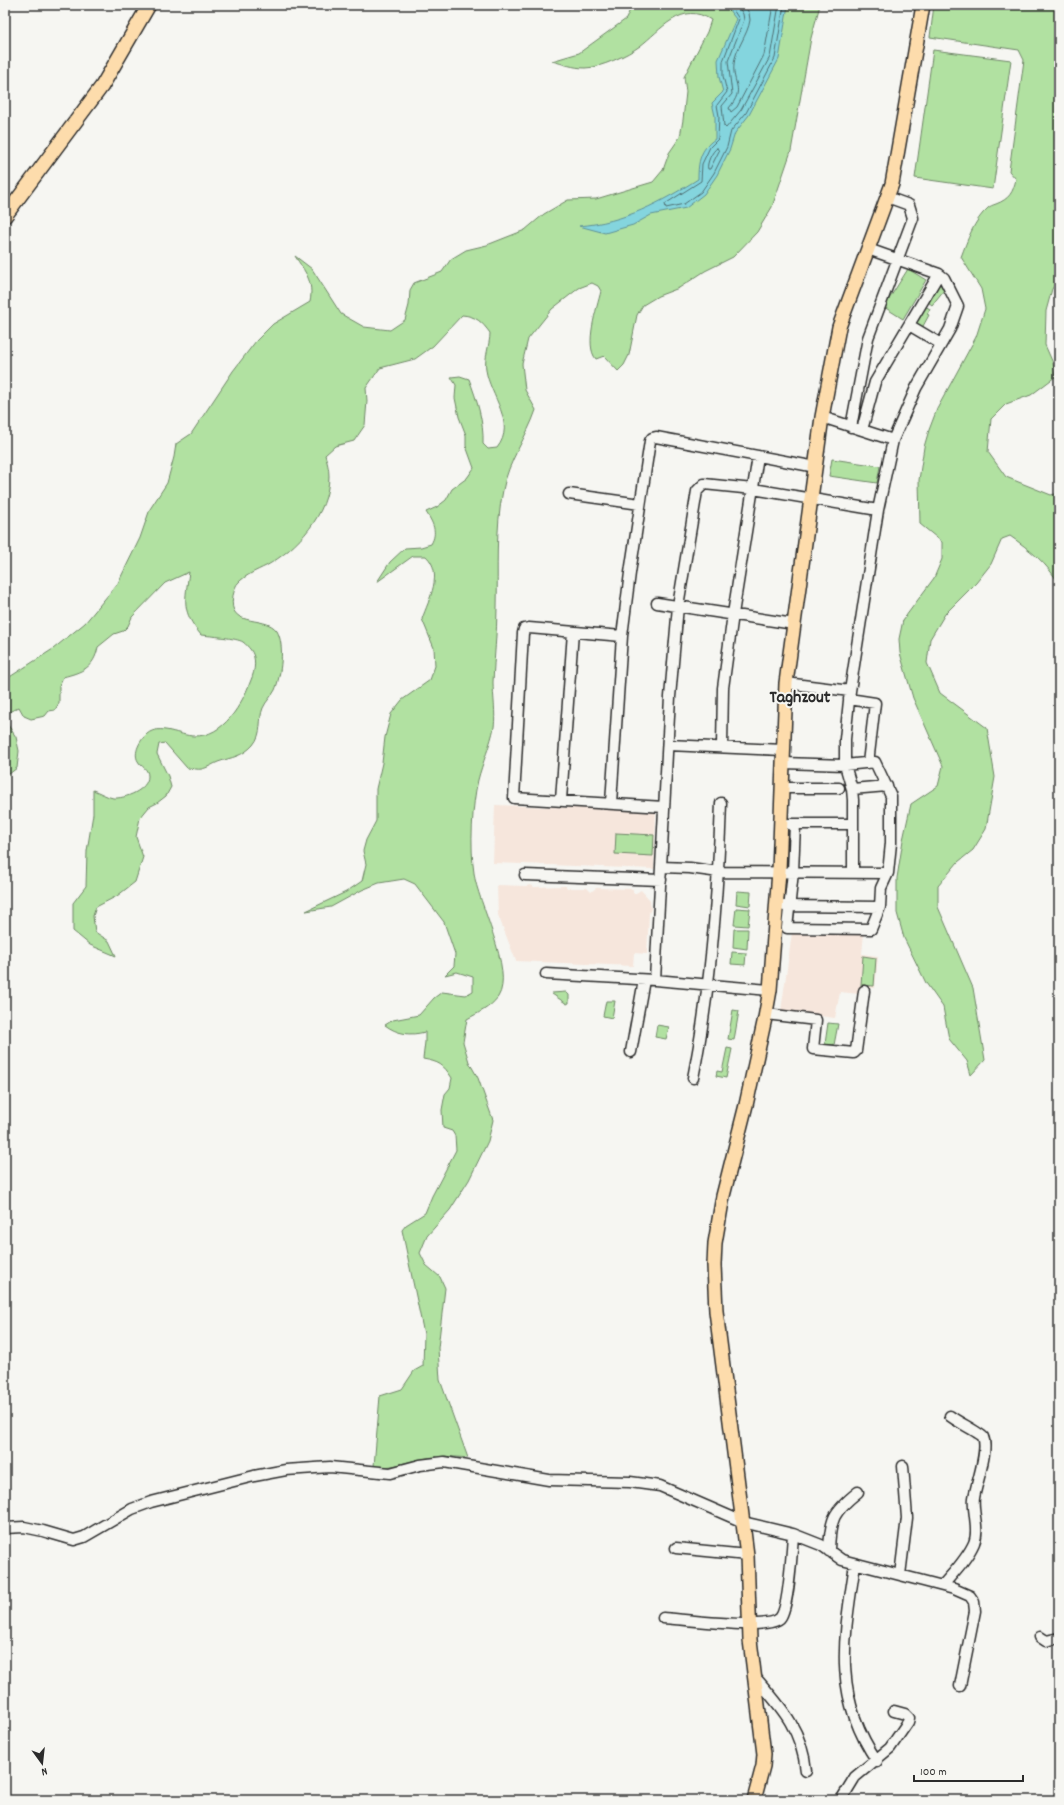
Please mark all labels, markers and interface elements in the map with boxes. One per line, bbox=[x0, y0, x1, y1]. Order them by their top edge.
district label: Taghzout bbox=[769, 686, 831, 711]
north arrow bbox=[22, 1743, 62, 1783]
scale bar bbox=[914, 1757, 1023, 1783]
text: N bbox=[39, 1762, 49, 1779]
text: 100 m bbox=[920, 1764, 947, 1781]

